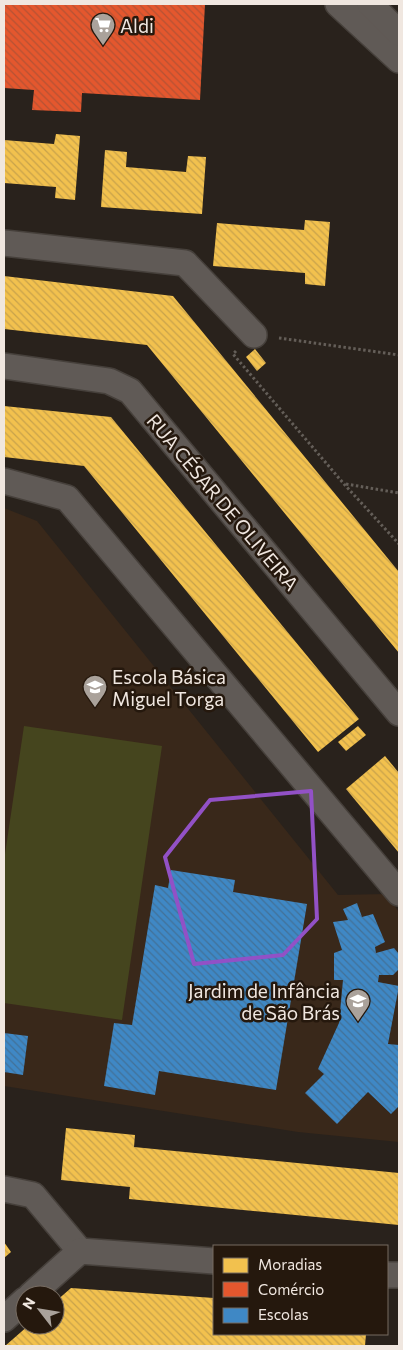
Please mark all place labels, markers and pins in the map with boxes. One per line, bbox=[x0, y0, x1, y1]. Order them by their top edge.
supermarket icon: Aldi bbox=[90, 12, 116, 46]
place label: Aldi bbox=[120, 14, 154, 37]
place label: Escola Básica Miguel Torga bbox=[112, 665, 226, 710]
school or university icon: Escola Básica Miguel Torga bbox=[82, 674, 108, 708]
place label: Jardim de Infância de São Brás bbox=[188, 979, 340, 1024]
school or university icon: Jardim de Infância de São Brás bbox=[345, 988, 371, 1022]

